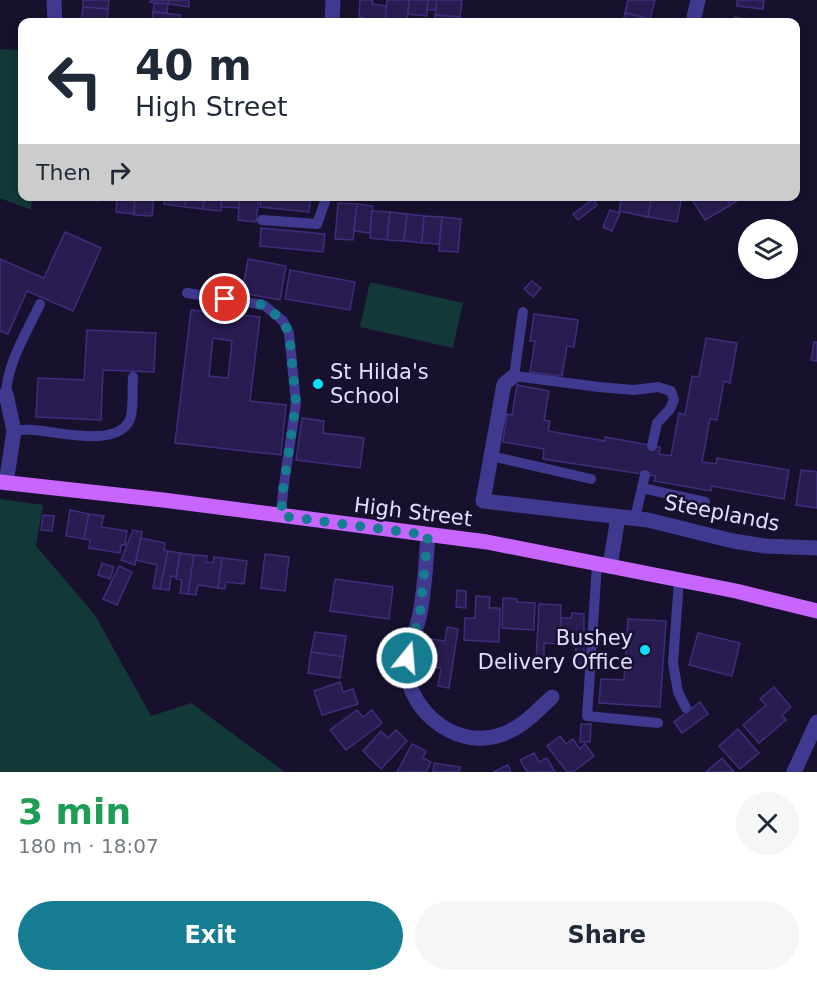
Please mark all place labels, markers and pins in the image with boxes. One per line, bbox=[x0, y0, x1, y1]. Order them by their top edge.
pin bbox=[199, 273, 250, 324]
place label: St Hilda's School bbox=[330, 360, 429, 408]
marker: St Hilda's School bbox=[311, 377, 325, 391]
place label: Bushey Delivery Office bbox=[478, 626, 633, 674]
marker: Bushey Delivery Office bbox=[638, 643, 652, 657]

